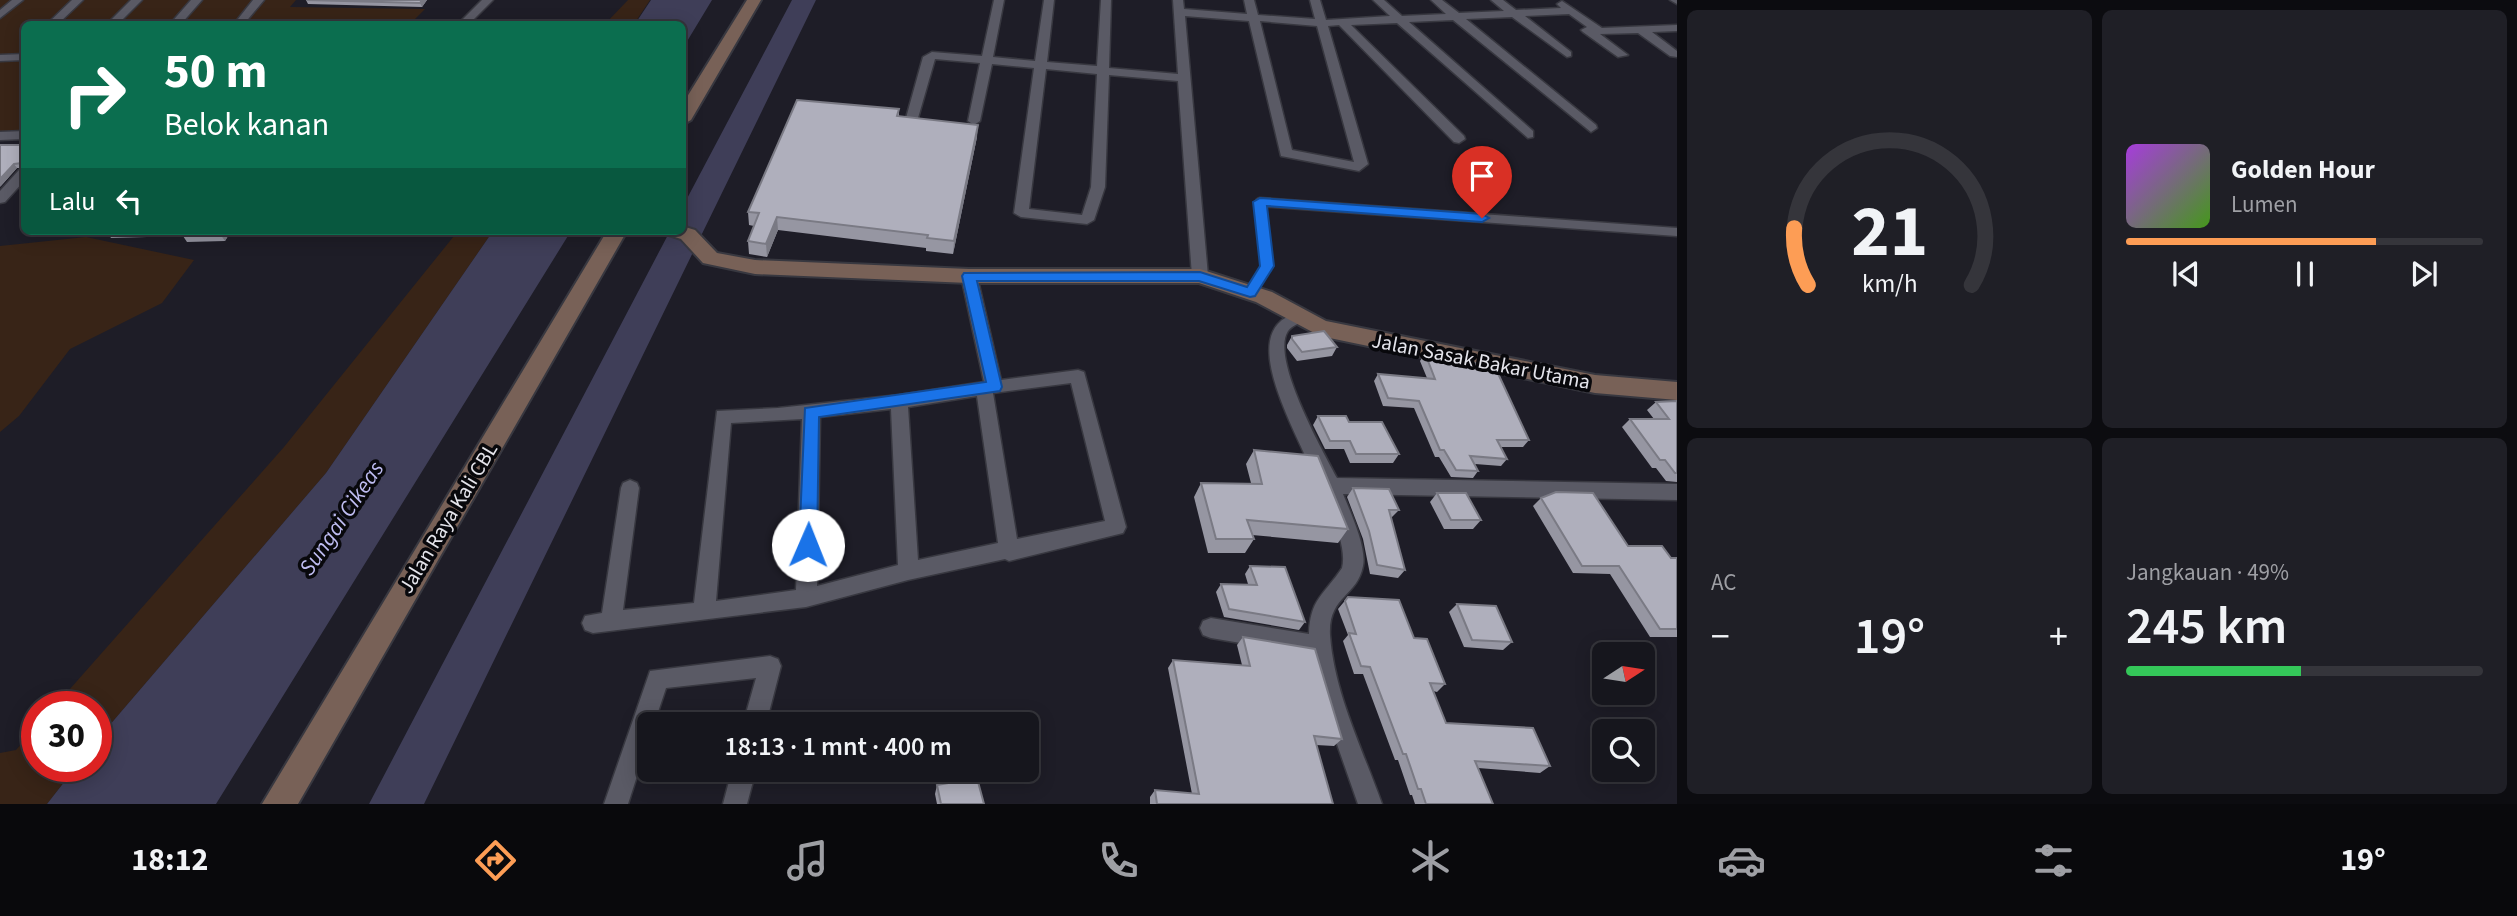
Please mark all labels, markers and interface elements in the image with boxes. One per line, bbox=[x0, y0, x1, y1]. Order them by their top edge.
text: 50 m bbox=[164, 37, 268, 107]
icon: right bbox=[49, 49, 140, 140]
text: Belok kanan bbox=[164, 102, 329, 148]
pin bbox=[1452, 146, 1512, 218]
text: Golden Hour bbox=[2231, 151, 2375, 188]
icon: arrive bbox=[1463, 157, 1501, 195]
text: 21 bbox=[1851, 180, 1928, 284]
icon: left bbox=[110, 182, 148, 220]
text: Lalu bbox=[49, 183, 96, 220]
text: Lumen bbox=[2231, 188, 2298, 221]
icon: previous bbox=[2167, 255, 2205, 293]
icon: pause bbox=[2286, 255, 2324, 293]
icon: next bbox=[2405, 255, 2443, 293]
text: km/h bbox=[1862, 266, 1917, 302]
street label: Jalan Sasak Bakar Utama bbox=[1369, 325, 1593, 397]
street label: Jalan Raya Kali CBL bbox=[391, 437, 505, 599]
water label: Sungai Cikeas bbox=[291, 455, 392, 582]
position arrow bbox=[771, 508, 845, 582]
text: Jangkauan · 49% bbox=[2126, 556, 2289, 589]
text: AC bbox=[1711, 566, 1736, 599]
text: 245 km bbox=[2126, 590, 2287, 664]
text: 19° bbox=[1854, 600, 1925, 674]
text: − bbox=[1711, 610, 1730, 664]
text: + bbox=[2049, 610, 2068, 664]
north arrow bbox=[1592, 642, 1656, 705]
map controls bbox=[1592, 642, 1655, 782]
speed limit sign: 30 bbox=[21, 691, 112, 782]
button: search bbox=[1592, 719, 1655, 782]
text: 18:13 · 1 mnt · 400 m bbox=[724, 728, 952, 765]
icon: directions bbox=[471, 836, 520, 885]
icon: music bbox=[783, 836, 832, 885]
icon: phone bbox=[1094, 836, 1143, 885]
icon: climate bbox=[1406, 836, 1455, 885]
icon: car bbox=[1717, 836, 1766, 885]
icon: filters bbox=[2029, 836, 2078, 885]
text: 18:12 bbox=[131, 837, 208, 883]
text: 19° bbox=[2340, 837, 2386, 883]

